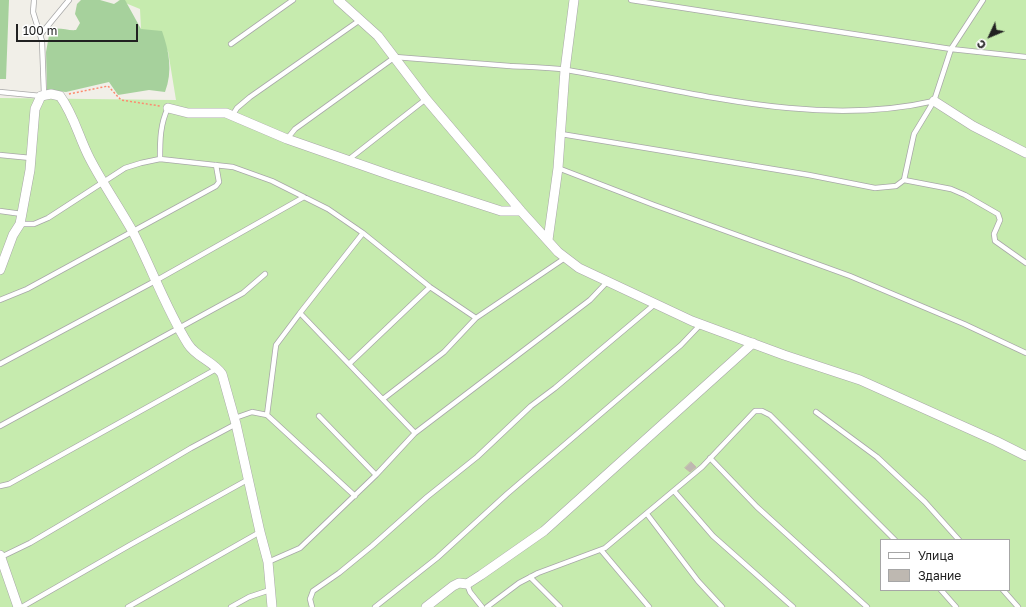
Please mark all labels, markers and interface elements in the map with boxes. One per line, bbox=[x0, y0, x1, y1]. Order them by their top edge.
scale bar bbox=[18, 16, 140, 42]
north arrow bbox=[970, 16, 1010, 56]
text: 100 m bbox=[23, 23, 57, 38]
text: С bbox=[974, 37, 988, 52]
legend bbox=[880, 539, 1010, 591]
text: Улица bbox=[918, 548, 954, 563]
text: Здание bbox=[918, 568, 961, 583]

